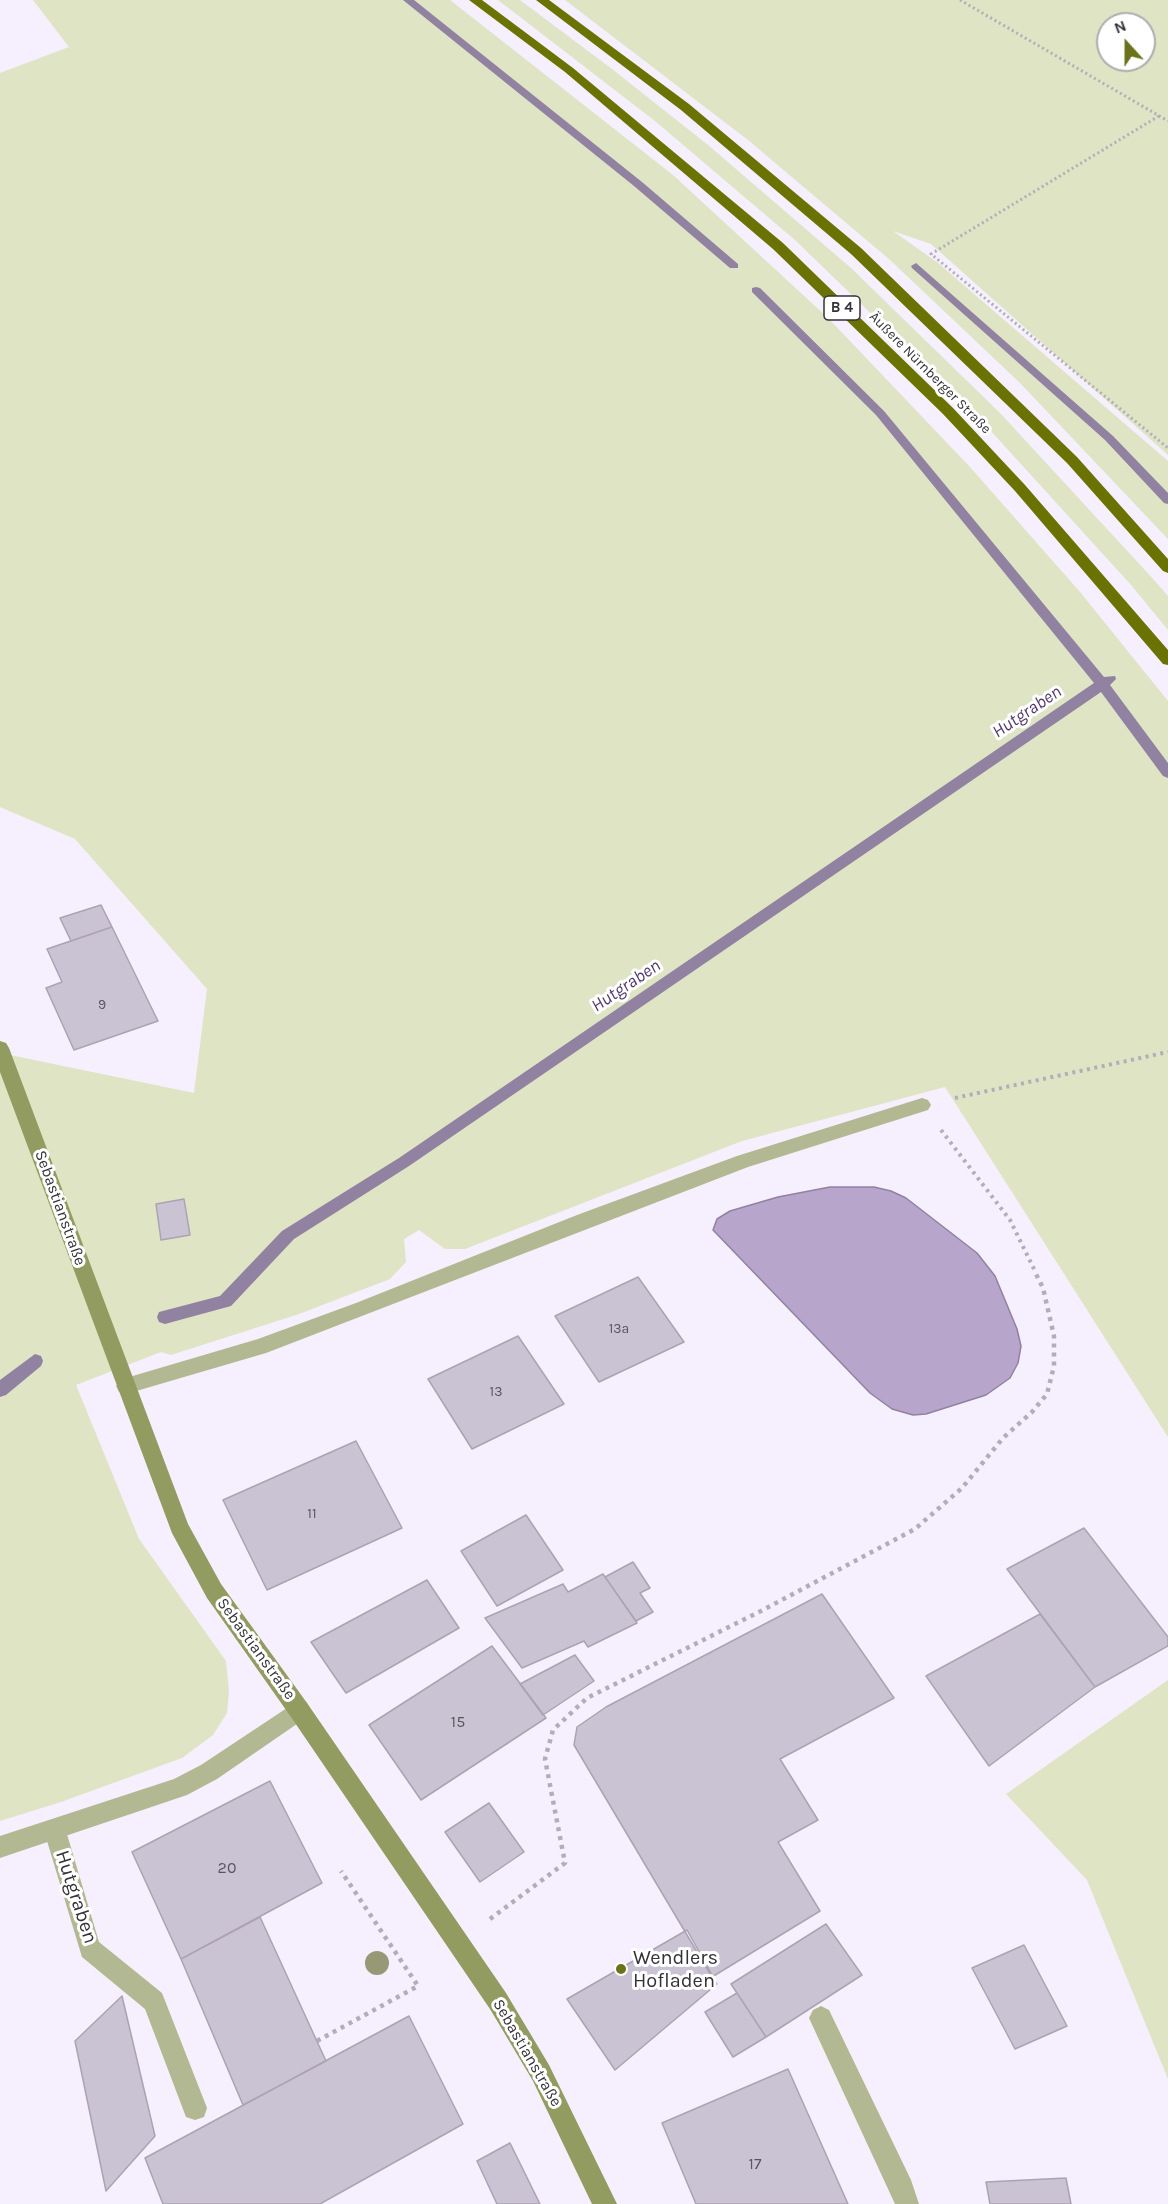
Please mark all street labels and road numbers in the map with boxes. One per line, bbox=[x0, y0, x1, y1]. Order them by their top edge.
road number: B 4 bbox=[824, 296, 860, 320]
street label: Äußere Nürnberger Straße bbox=[866, 309, 994, 437]
street label: Sebastianstraße bbox=[30, 1148, 90, 1268]
street label: Sebastianstraße bbox=[213, 1594, 299, 1704]
street label: Hutgraben bbox=[50, 1847, 102, 1947]
street label: Sebastianstraße bbox=[488, 1996, 566, 2110]

